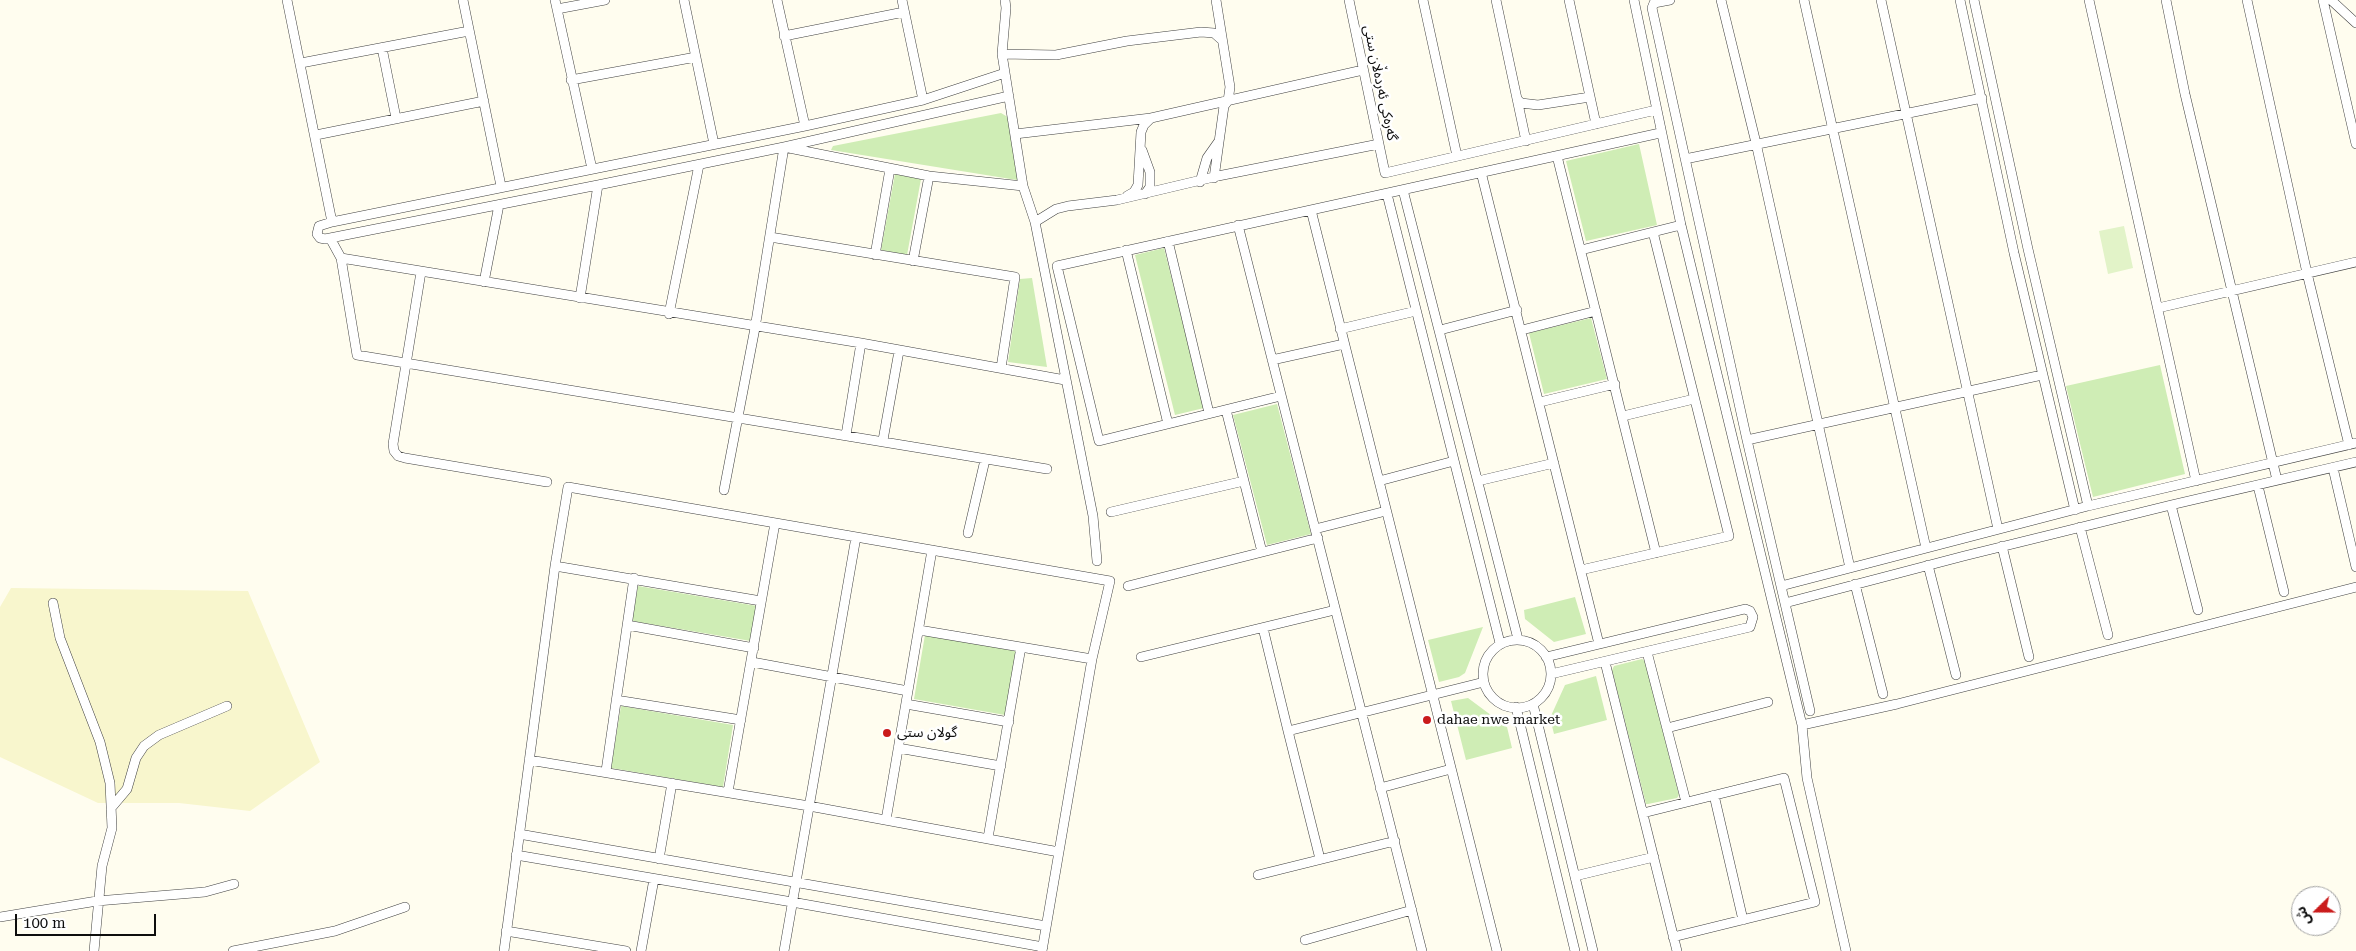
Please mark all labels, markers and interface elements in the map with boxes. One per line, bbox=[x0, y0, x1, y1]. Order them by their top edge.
street label: گەرەکی ئەردەڵان ستی bbox=[1360, 24, 1400, 142]
place label: dahae nwe market bbox=[1437, 712, 1560, 728]
marker: dahae nwe market bbox=[1421, 714, 1433, 726]
place label: گولان ستی bbox=[897, 725, 957, 741]
marker: گولان ستی bbox=[881, 727, 893, 739]
north arrow bbox=[2291, 886, 2341, 936]
scale bar bbox=[18, 904, 159, 936]
text: ش bbox=[2292, 904, 2314, 928]
text: 100 m bbox=[23, 914, 66, 932]

